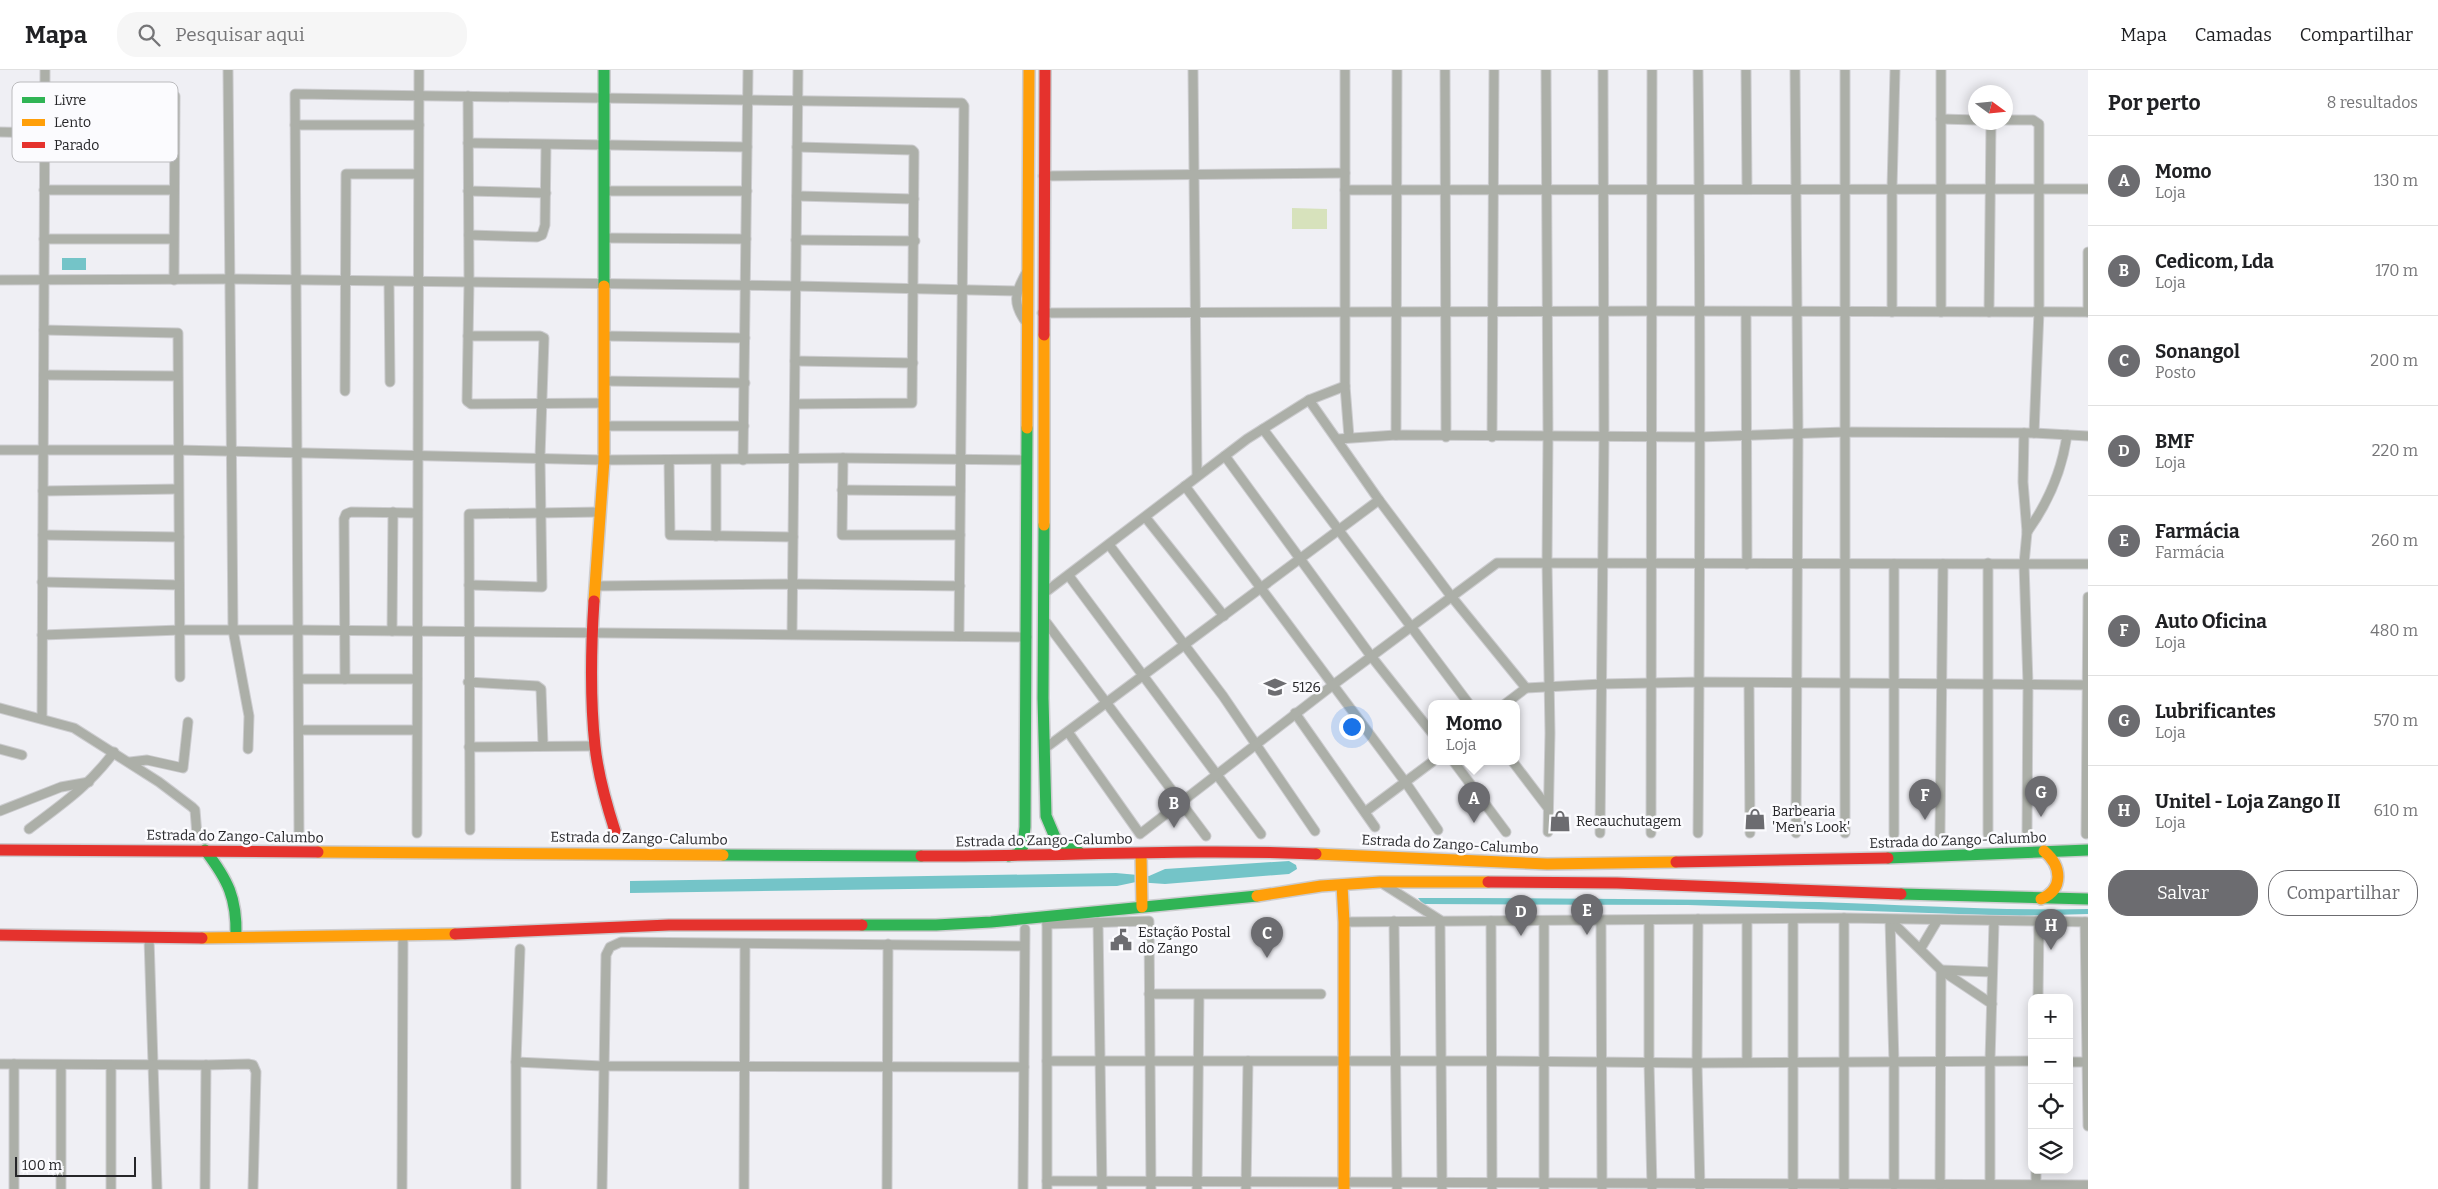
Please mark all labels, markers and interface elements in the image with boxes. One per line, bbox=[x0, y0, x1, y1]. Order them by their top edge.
search box bbox=[117, 12, 467, 57]
text: Mapa bbox=[25, 21, 87, 49]
icon: search bbox=[135, 21, 163, 49]
text: Pesquisar aqui bbox=[175, 23, 305, 46]
text: Mapa bbox=[2121, 24, 2167, 46]
text: Camadas bbox=[2195, 24, 2272, 46]
text: Compartilhar bbox=[2300, 24, 2413, 46]
legend bbox=[12, 82, 178, 162]
north arrow bbox=[1968, 85, 2013, 130]
text: Por perto bbox=[2108, 90, 2201, 116]
text: Livre bbox=[54, 92, 86, 109]
text: 8 resultados bbox=[2327, 93, 2418, 112]
text: Lento bbox=[54, 114, 91, 131]
text: Parado bbox=[54, 137, 99, 154]
text: Momo bbox=[2155, 160, 2211, 183]
text: A bbox=[2118, 171, 2130, 190]
text: 130 m bbox=[2374, 171, 2418, 190]
text: Loja bbox=[2155, 183, 2186, 202]
text: Cedicom, Lda bbox=[2155, 250, 2274, 273]
text: B bbox=[2119, 261, 2129, 280]
text: 170 m bbox=[2375, 261, 2418, 280]
text: Loja bbox=[2155, 273, 2186, 292]
text: Sonangol bbox=[2155, 340, 2240, 363]
text: C bbox=[2119, 351, 2129, 370]
text: 200 m bbox=[2370, 351, 2418, 370]
text: Posto bbox=[2155, 363, 2196, 382]
text: BMF bbox=[2155, 430, 2194, 453]
text: D bbox=[2118, 441, 2130, 460]
text: 220 m bbox=[2372, 441, 2418, 460]
text: Loja bbox=[2155, 453, 2186, 472]
text: Farmácia bbox=[2155, 520, 2240, 543]
text: E bbox=[2119, 531, 2129, 550]
text: 260 m bbox=[2371, 531, 2418, 550]
text: Farmácia bbox=[2155, 543, 2224, 562]
text: Auto Oficina bbox=[2155, 610, 2267, 633]
text: F bbox=[2120, 621, 2129, 640]
text: 480 m bbox=[2370, 621, 2418, 640]
text: Loja bbox=[2155, 633, 2186, 652]
school or university icon: 5126 bbox=[1262, 674, 1288, 700]
place label: 5126 bbox=[1292, 679, 1321, 696]
popup bbox=[1428, 700, 1520, 765]
text: Lubrificantes bbox=[2155, 700, 2276, 723]
text: G bbox=[2118, 711, 2130, 730]
text: 570 m bbox=[2373, 711, 2418, 730]
text: Momo bbox=[1446, 712, 1502, 735]
your location bbox=[1339, 714, 1365, 740]
text: Loja bbox=[2155, 723, 2186, 742]
text: Loja bbox=[1446, 735, 1477, 754]
pin: G bbox=[2025, 776, 2057, 817]
pin: F bbox=[1909, 779, 1941, 820]
pin: A bbox=[1458, 782, 1490, 823]
pin: B bbox=[1158, 787, 1190, 828]
text: Unitel - Loja Zango II bbox=[2155, 790, 2341, 813]
text: H bbox=[2118, 801, 2130, 820]
text: 610 m bbox=[2374, 801, 2418, 820]
place label: Barbearia 'Men's Look' bbox=[1772, 803, 1850, 836]
shop icon: Barbearia 'Men's Look' bbox=[1742, 806, 1768, 832]
shop icon: Recauchutagem bbox=[1547, 808, 1573, 834]
place label: Recauchutagem bbox=[1576, 813, 1682, 830]
text: Loja bbox=[2155, 813, 2186, 832]
street label: Estrada do Zango-Calumbo bbox=[146, 826, 324, 847]
street label: Estrada do Zango-Calumbo bbox=[550, 828, 728, 849]
street label: Estrada do Zango-Calumbo bbox=[1869, 829, 2047, 852]
street label: Estrada do Zango-Calumbo bbox=[955, 830, 1133, 851]
street label: Estrada do Zango-Calumbo bbox=[1361, 831, 1539, 858]
button: Salvar bbox=[2108, 870, 2258, 916]
button: Compartilhar bbox=[2268, 870, 2418, 916]
pin: E bbox=[1571, 894, 1603, 935]
pin: D bbox=[1505, 895, 1537, 936]
pin: H bbox=[2035, 909, 2067, 950]
pin: C bbox=[1251, 917, 1283, 958]
place label: Estação Postal do Zango bbox=[1138, 924, 1231, 957]
public building icon: Estação Postal do Zango bbox=[1108, 927, 1134, 953]
map controls bbox=[2028, 994, 2073, 1174]
button: + bbox=[2028, 994, 2073, 1039]
button: − bbox=[2028, 1039, 2073, 1084]
button: locate bbox=[2028, 1084, 2073, 1129]
button: layers bbox=[2028, 1129, 2073, 1174]
scale bar bbox=[15, 1154, 136, 1177]
text: 100 m bbox=[22, 1157, 62, 1174]

